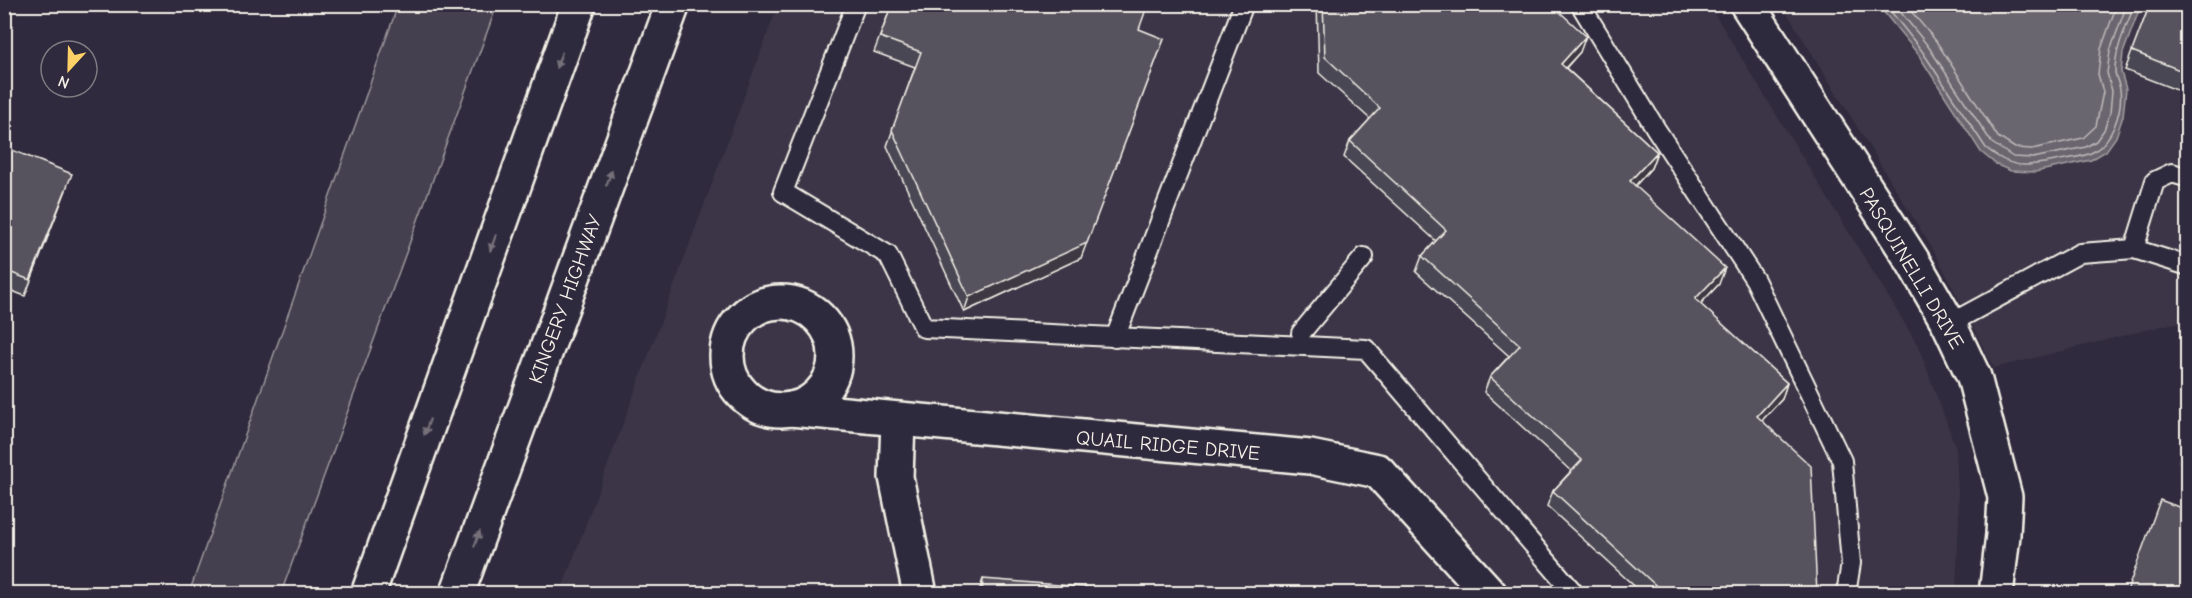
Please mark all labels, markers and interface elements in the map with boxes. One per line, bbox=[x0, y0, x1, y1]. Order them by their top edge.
north arrow bbox=[39, 39, 99, 99]
one-way arrow bbox=[554, 51, 564, 69]
text: N bbox=[56, 72, 72, 92]
one-way arrow bbox=[605, 169, 615, 187]
street label: PASQUINELLI DRIVE bbox=[1854, 184, 1969, 353]
street label: KINGERY HIGHWAY bbox=[524, 211, 607, 387]
one-way arrow bbox=[488, 234, 498, 252]
one-way arrow bbox=[422, 418, 432, 436]
street label: QUAIL RIDGE DRIVE bbox=[1075, 426, 1261, 465]
one-way arrow bbox=[472, 529, 482, 547]

